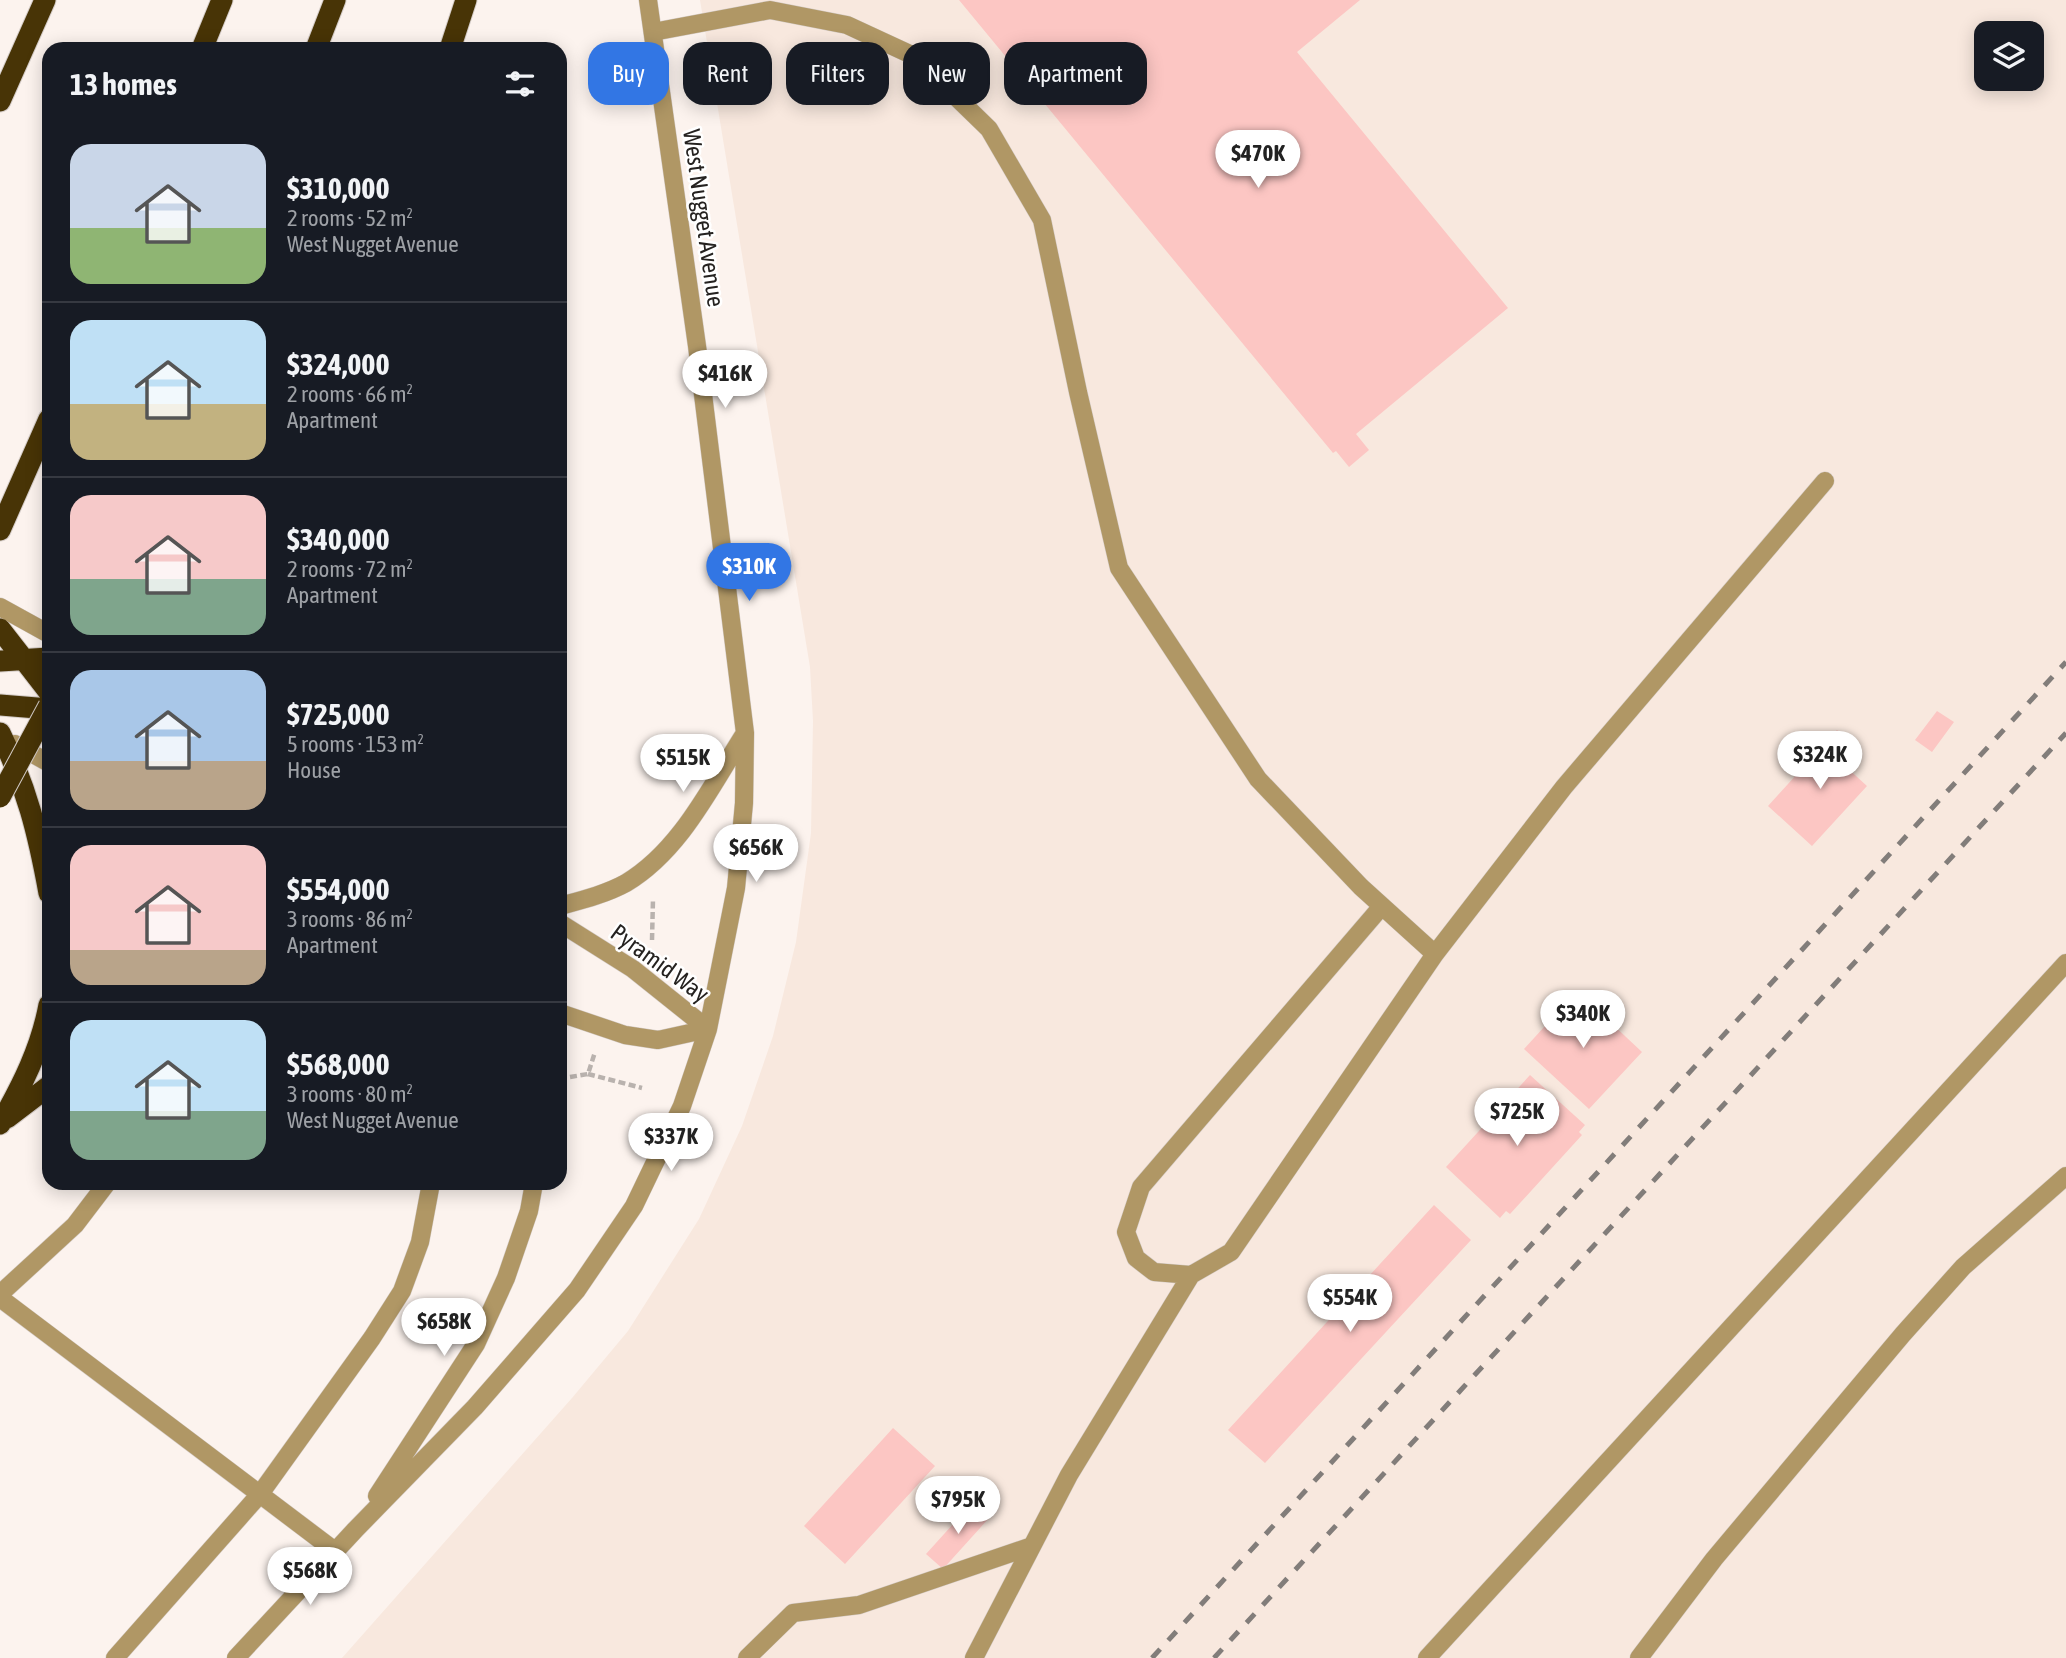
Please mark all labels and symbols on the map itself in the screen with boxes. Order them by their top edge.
street label: West Nugget Avenue [678,127,730,309]
pin: $470K [1209,130,1307,190]
pin: $416K [676,350,774,410]
pin: $310K [700,544,798,603]
pin: $324K [1771,732,1869,791]
pin: $515K [634,734,732,794]
pin: $656K [707,824,805,884]
street label: Pyramid Way [606,918,714,1008]
pin: $340K [1534,990,1632,1050]
pin: $725K [1468,1088,1566,1148]
pin: $337K [622,1114,720,1173]
pin: $554K [1301,1274,1399,1334]
pin: $658K [395,1298,493,1358]
pin: $795K [909,1476,1007,1536]
pin: $568K [261,1548,359,1607]

